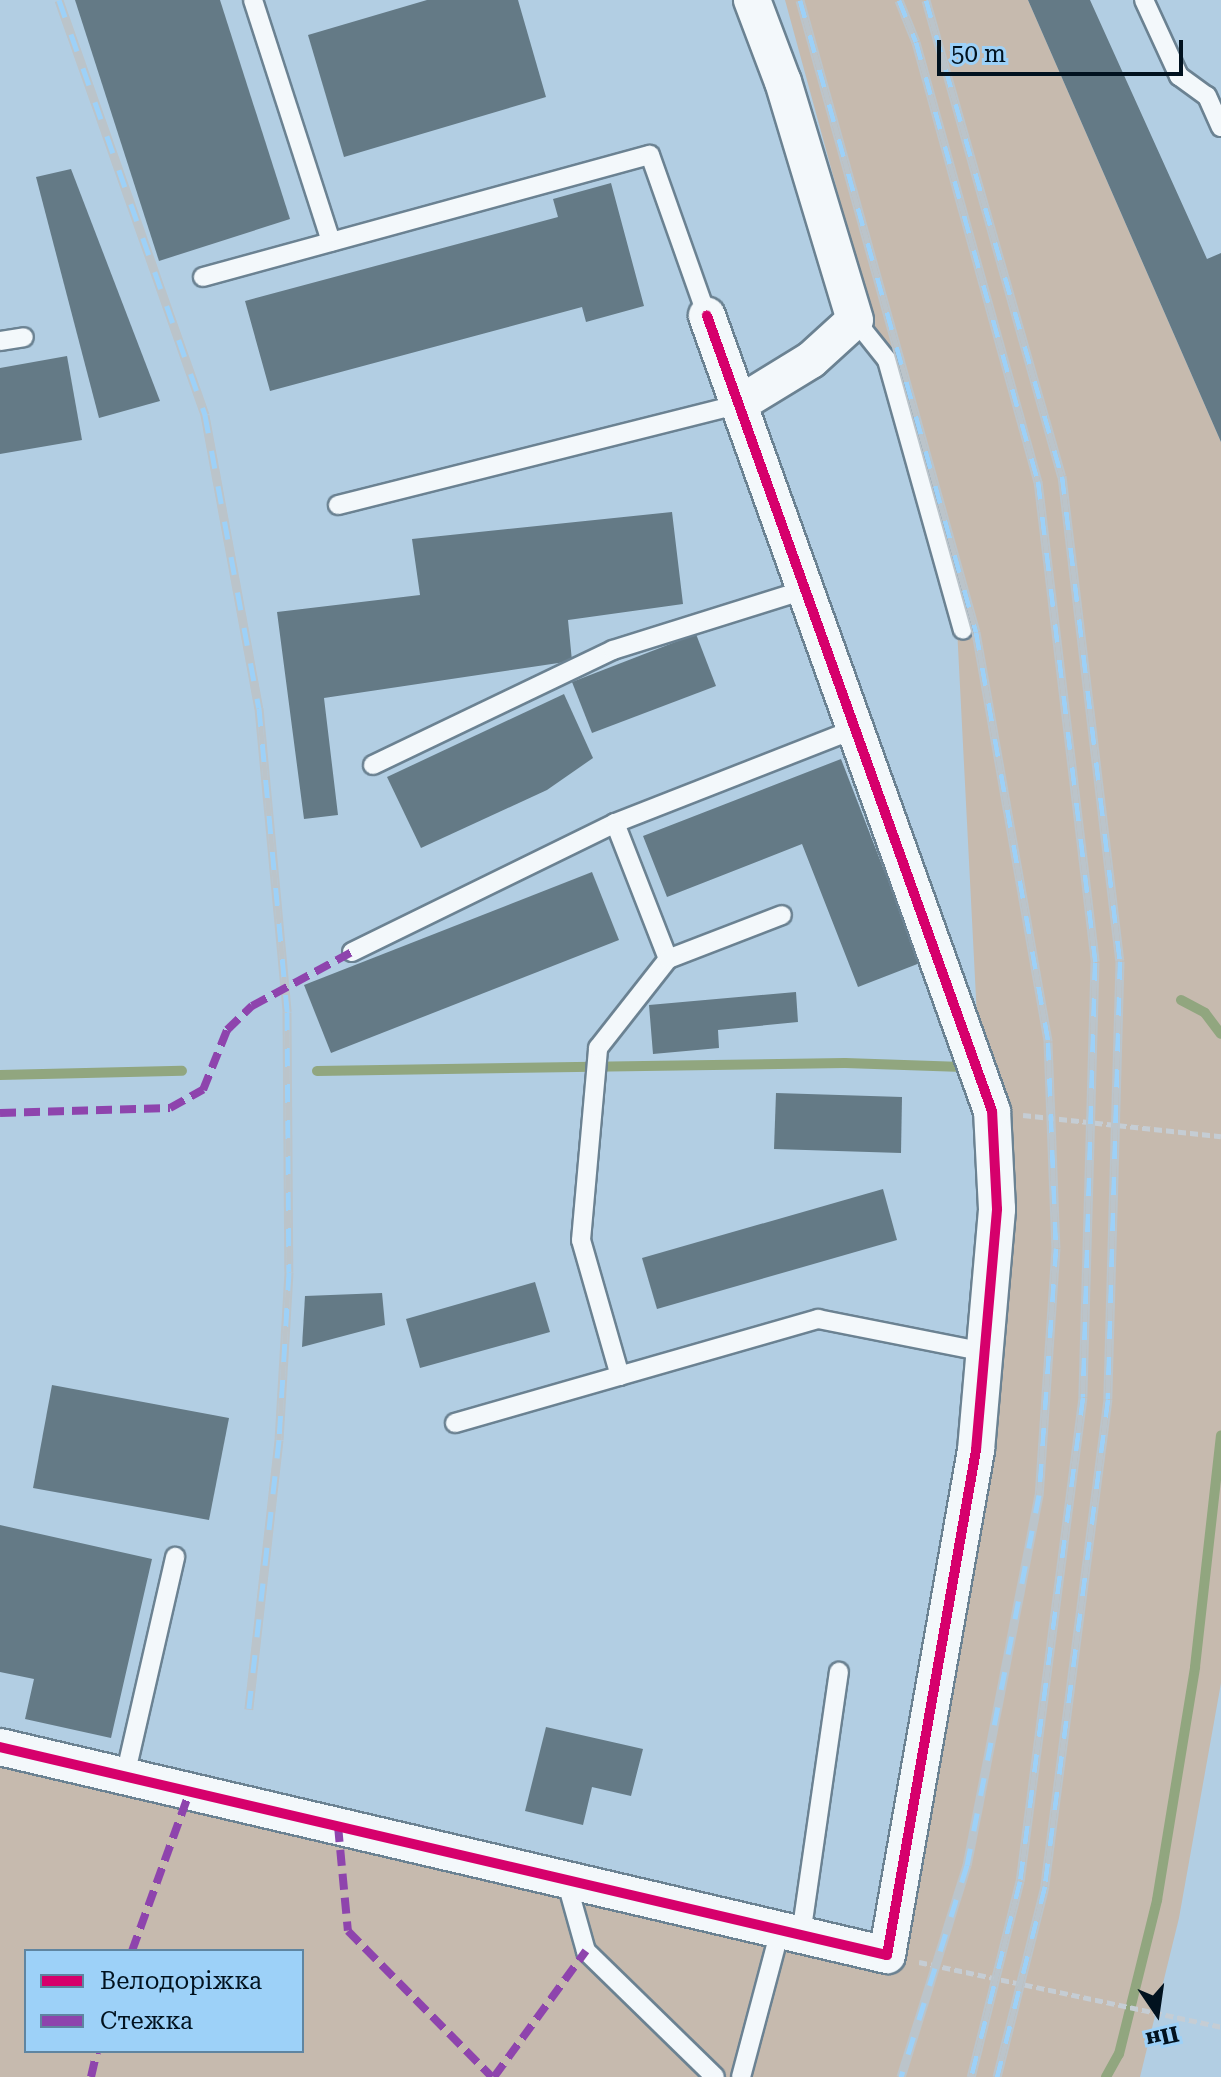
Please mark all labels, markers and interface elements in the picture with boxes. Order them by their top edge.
scale bar [941,24,1187,74]
text: 50 m [951,40,1006,68]
legend [24,1949,304,2053]
text: Велодоріжка [100,1967,262,1995]
north arrow [1117,1973,1197,2053]
text: Стежка [100,2007,193,2035]
text: Пн [1144,2021,1181,2053]

